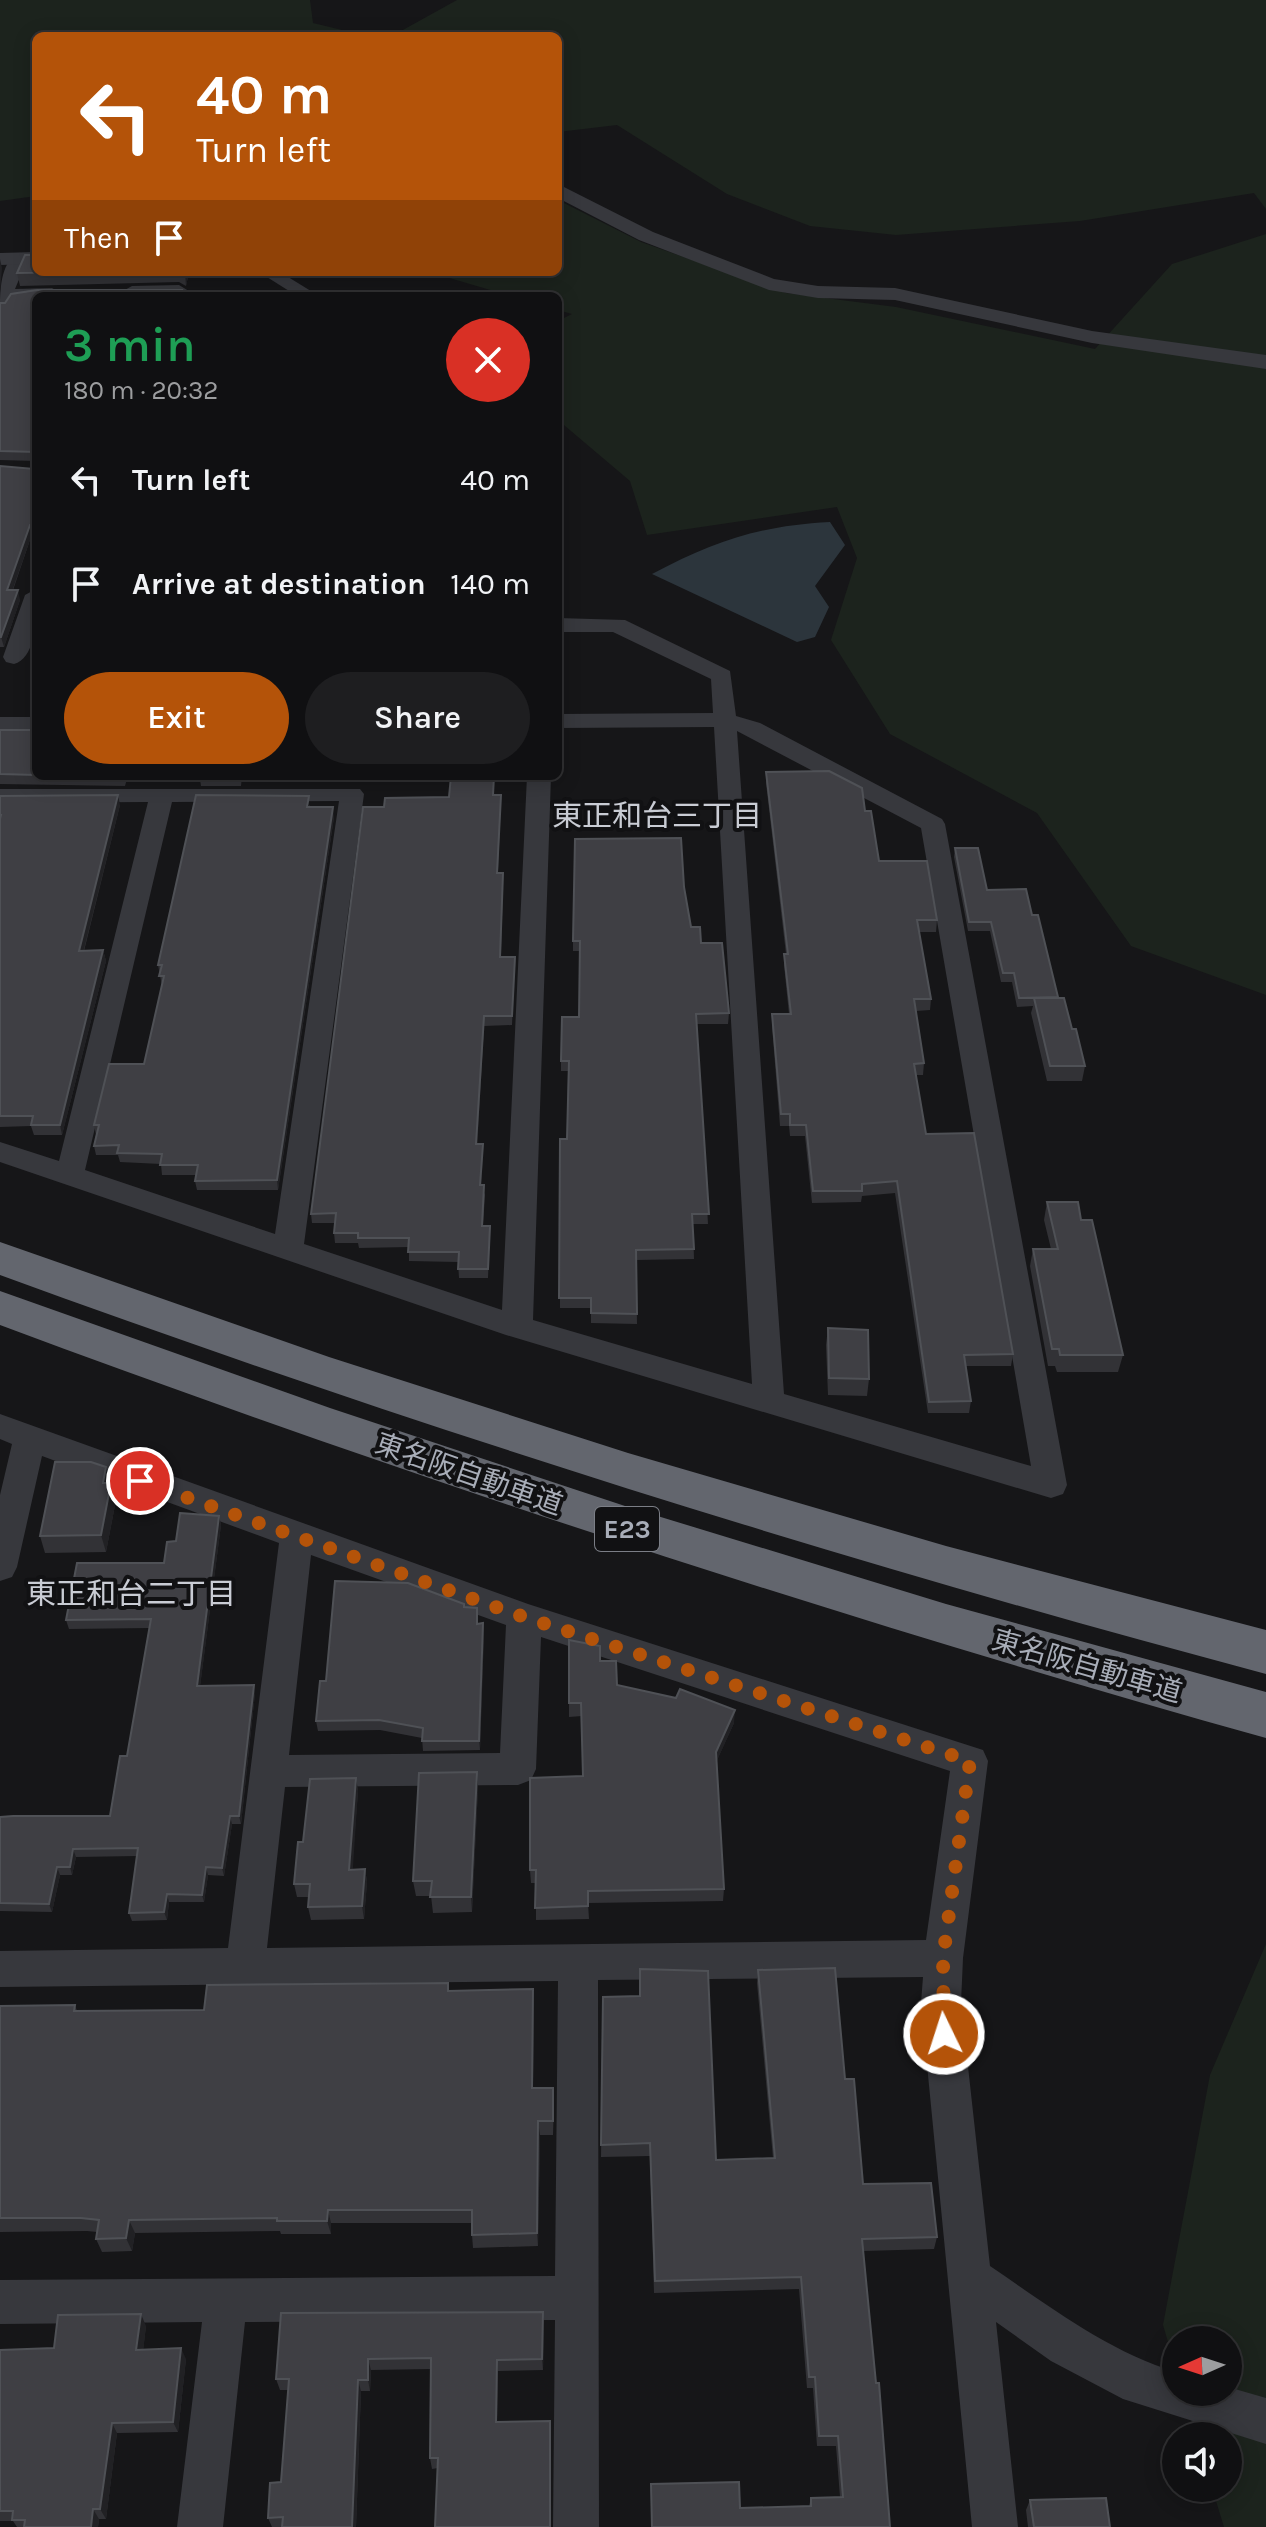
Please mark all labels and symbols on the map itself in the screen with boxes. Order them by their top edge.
district label: 東正和台三丁目 [552,798,762,834]
street label: 東名阪自動車道 [371,1426,567,1522]
pin [106,1447,174,1515]
road number: E23 [595,1507,659,1551]
district label: 東正和台二丁目 [26,1576,236,1612]
street label: 東名阪自動車道 [988,1623,1186,1709]
position arrow [902,1992,986,2076]
north arrow [1162,2326,1242,2406]

